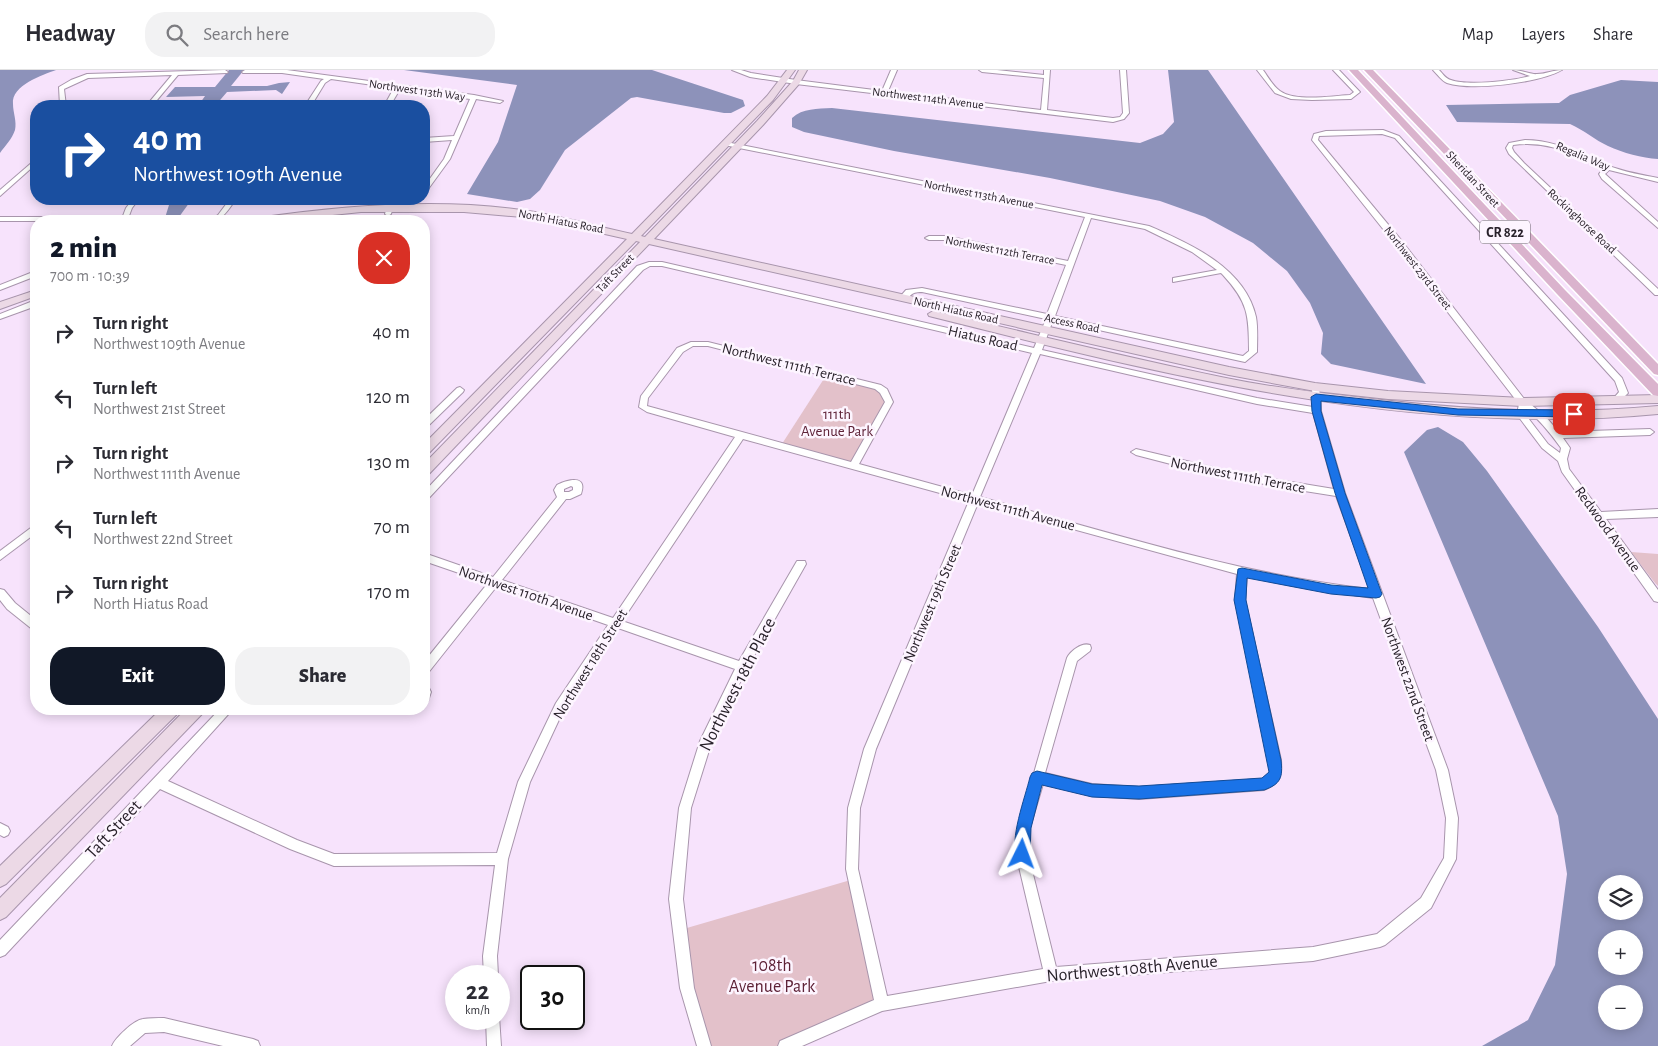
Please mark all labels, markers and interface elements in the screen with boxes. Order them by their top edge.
search box [145,12,495,57]
icon: search [163,21,191,49]
text: Headway [25,22,115,46]
text: Search here [203,25,289,44]
text: Map [1462,26,1493,44]
text: Layers [1521,26,1565,44]
text: Share [1593,26,1633,44]
street label: Northwest 113th Way [368,77,466,104]
street label: Northwest 114th Avenue [872,85,984,111]
icon: right [50,120,115,185]
text: 40 m [133,122,202,157]
street label: Regalia Way [1554,139,1612,174]
street label: Sheridan Street [1444,149,1502,210]
text: Northwest 109th Avenue [133,163,343,185]
street label: Northwest 113th Avenue [923,177,1035,211]
street label: Rockinghorse Road [1545,186,1619,256]
street label: North Hiatus Road [517,207,605,235]
road number: CR 822 [1480,220,1530,243]
street label: Northwest 23rd Street [1382,224,1454,312]
button: close [358,232,410,284]
text: 2 min [50,233,117,263]
street label: Northwest 112th Terrace [944,234,1056,266]
street label: Taft Street [594,251,636,295]
text: 700 m · 10:39 [50,268,130,284]
street label: North Hiatus Road [912,294,1000,326]
street label: Access Road [1043,311,1101,335]
text: Turn right [93,314,168,333]
icon: right [50,319,78,347]
text: 40 m [372,323,410,342]
street label: Hiatus Road [947,323,1019,354]
text: Northwest 109th Avenue [93,336,245,352]
street label: Northwest 111th Terrace [721,341,857,388]
text: Turn left [93,379,157,398]
icon: left [50,384,78,412]
text: 120 m [366,388,410,407]
pin [1553,393,1595,435]
icon: arrive [1560,400,1588,428]
text: Northwest 21st Street [93,401,225,417]
park label: 111th Avenue Park [801,407,873,439]
text: Turn right [93,444,168,463]
icon: right [50,449,78,477]
text: 130 m [367,453,410,472]
street label: Northwest 111th Terrace [1169,455,1307,496]
text: Northwest 111th Avenue [93,466,240,482]
street label: Northwest 111th Avenue [939,483,1077,534]
street label: Redwood Avenue [1572,484,1643,575]
text: Turn left [93,509,157,528]
icon: left [50,514,78,542]
text: 70 m [374,518,410,537]
text: Northwest 22nd Street [93,531,233,547]
street label: Northwest 19th Street [901,542,964,664]
street label: Northwest 110th Avenue [457,563,595,624]
text: Turn right [93,574,168,593]
icon: right [50,579,78,607]
text: 170 m [367,583,410,602]
text: North Hiatus Road [93,596,208,612]
street label: Northwest 18th Street [551,606,630,722]
street label: Northwest 18th Place [697,615,779,754]
street label: Northwest 22nd Street [1378,615,1437,743]
button: Exit [50,647,225,705]
button: Share [235,647,410,705]
street label: Taft Street [82,797,145,862]
position arrow [995,827,1047,879]
map controls [1598,875,1643,1030]
button: layers [1598,875,1643,920]
button: + [1598,930,1643,975]
street label: Northwest 108th Avenue [1046,953,1218,985]
park label: 108th Avenue Park [729,957,816,996]
speed limit sign: 30 [520,965,585,1030]
text: 22 [466,979,489,1004]
button: − [1598,985,1643,1030]
text: km/h [465,1004,490,1016]

